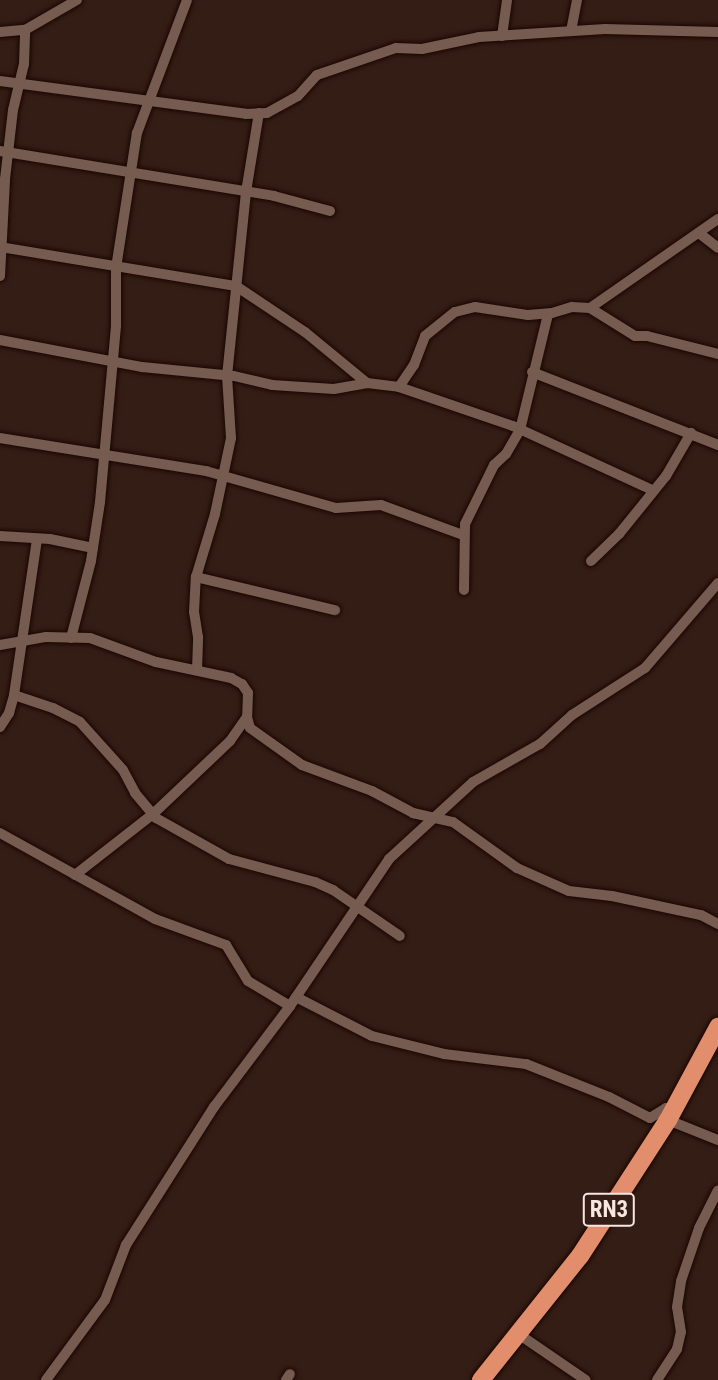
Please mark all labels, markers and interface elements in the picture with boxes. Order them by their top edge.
road number: RN3 [583,1190,635,1230]

